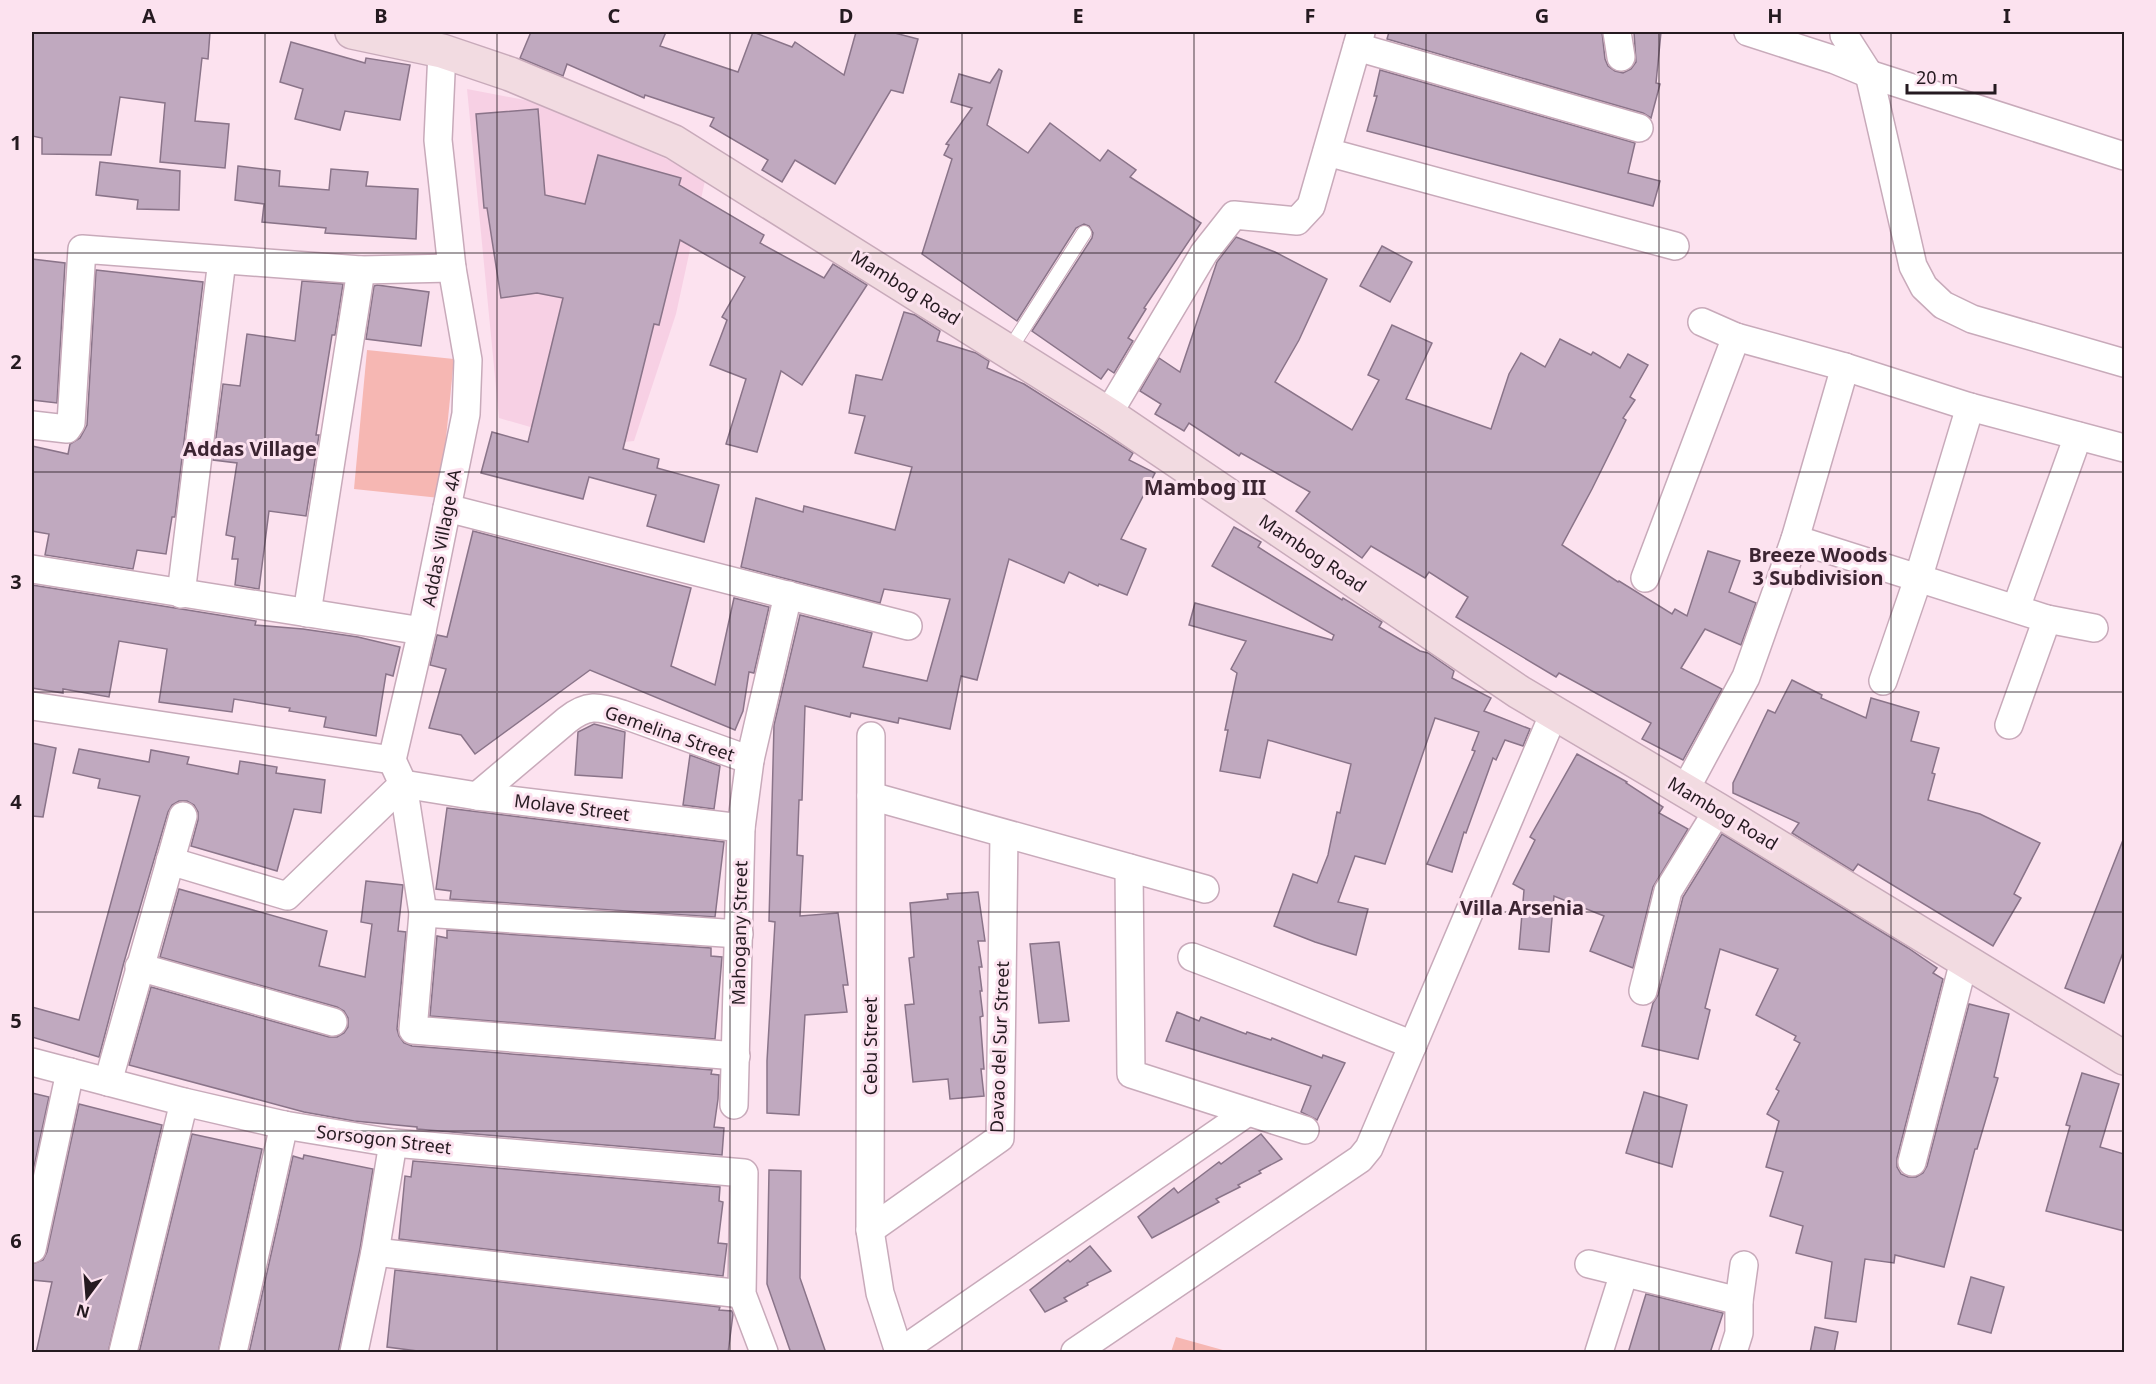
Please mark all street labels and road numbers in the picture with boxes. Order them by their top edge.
street label: Mambog Road [847,244,965,330]
street label: Addas Village 4A [416,467,466,609]
street label: Mambog Road [1255,508,1371,598]
street label: Gemelina Street [602,700,739,767]
street label: Mambog Road [1664,771,1782,855]
street label: Molave Street [513,788,632,826]
street label: Mahogany Street [726,860,752,1006]
street label: Davao del Sur Street [984,960,1014,1133]
street label: Cebu Street [858,996,882,1095]
street label: Sorsogon Street [315,1119,453,1159]

